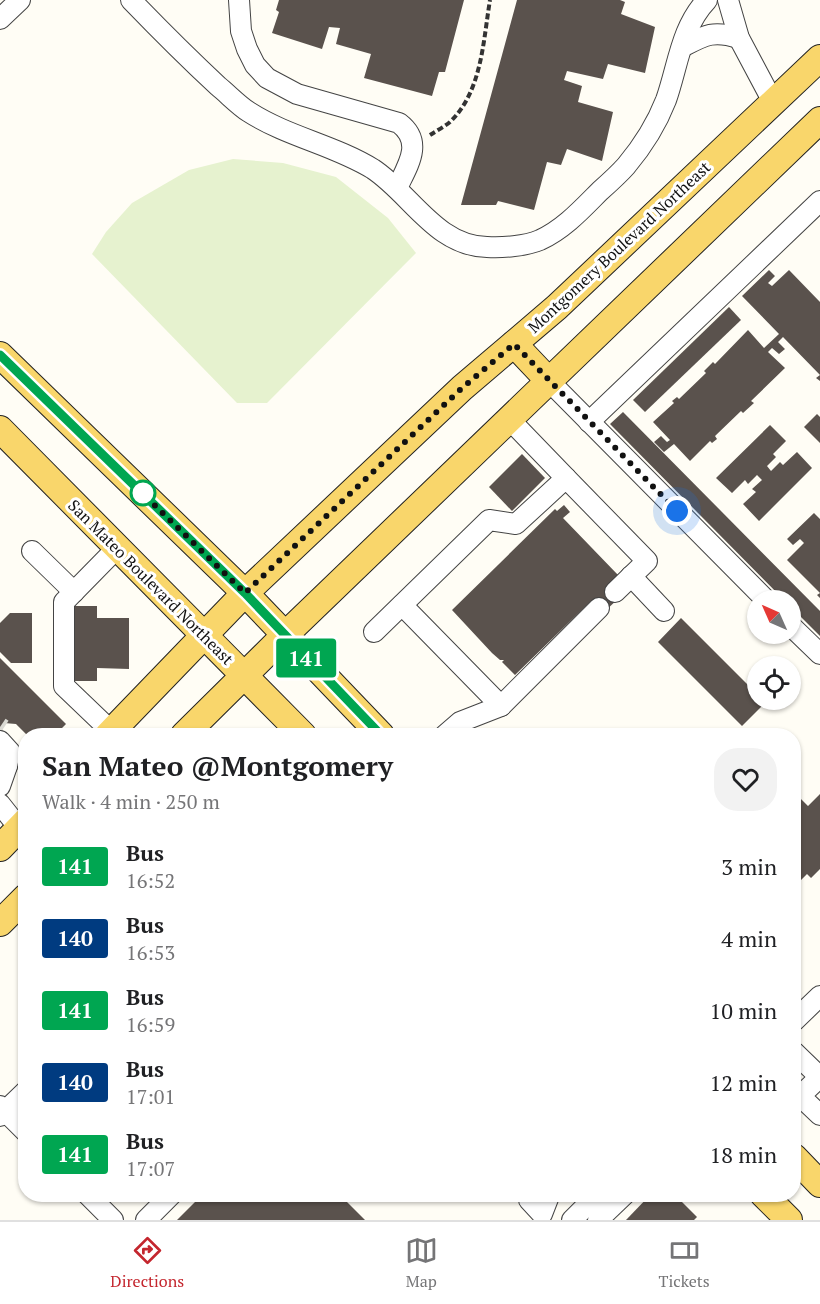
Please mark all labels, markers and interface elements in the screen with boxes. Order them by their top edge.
street label: Montgomery Boulevard Northeast [523,156,715,338]
unlabelled marker [130,480,156,506]
street label: San Mateo Boulevard Northeast [64,495,238,669]
your location [662,496,692,526]
north arrow [747,590,801,644]
map controls [747,590,801,710]
line badge: 141 [272,638,340,678]
text: 141 [288,644,324,672]
button: locate [747,656,801,710]
text: San Mateo @Montgomery [42,747,393,784]
button: heart [714,748,777,811]
text: Walk · 4 min · 250 m [42,788,220,815]
text: Bus [126,838,164,867]
text: 141 [57,852,93,880]
text: 3 min [721,852,777,881]
text: 16:52 [126,867,175,894]
text: Bus [126,910,164,939]
text: 140 [57,924,93,952]
text: 4 min [721,924,777,953]
text: 16:53 [126,939,175,966]
text: Bus [126,982,164,1011]
text: 141 [57,996,93,1024]
text: 10 min [710,996,777,1025]
text: 16:59 [126,1011,175,1038]
text: Bus [126,1054,164,1083]
text: 140 [57,1068,93,1096]
text: 12 min [710,1068,777,1097]
text: 17:01 [126,1083,175,1110]
text: Bus [126,1126,164,1155]
text: 141 [57,1140,93,1168]
text: 18 min [710,1140,777,1169]
text: 17:07 [126,1155,175,1182]
tab: Directions [110,1234,184,1292]
tab: Map [405,1234,438,1292]
tab: Tickets [658,1234,710,1292]

